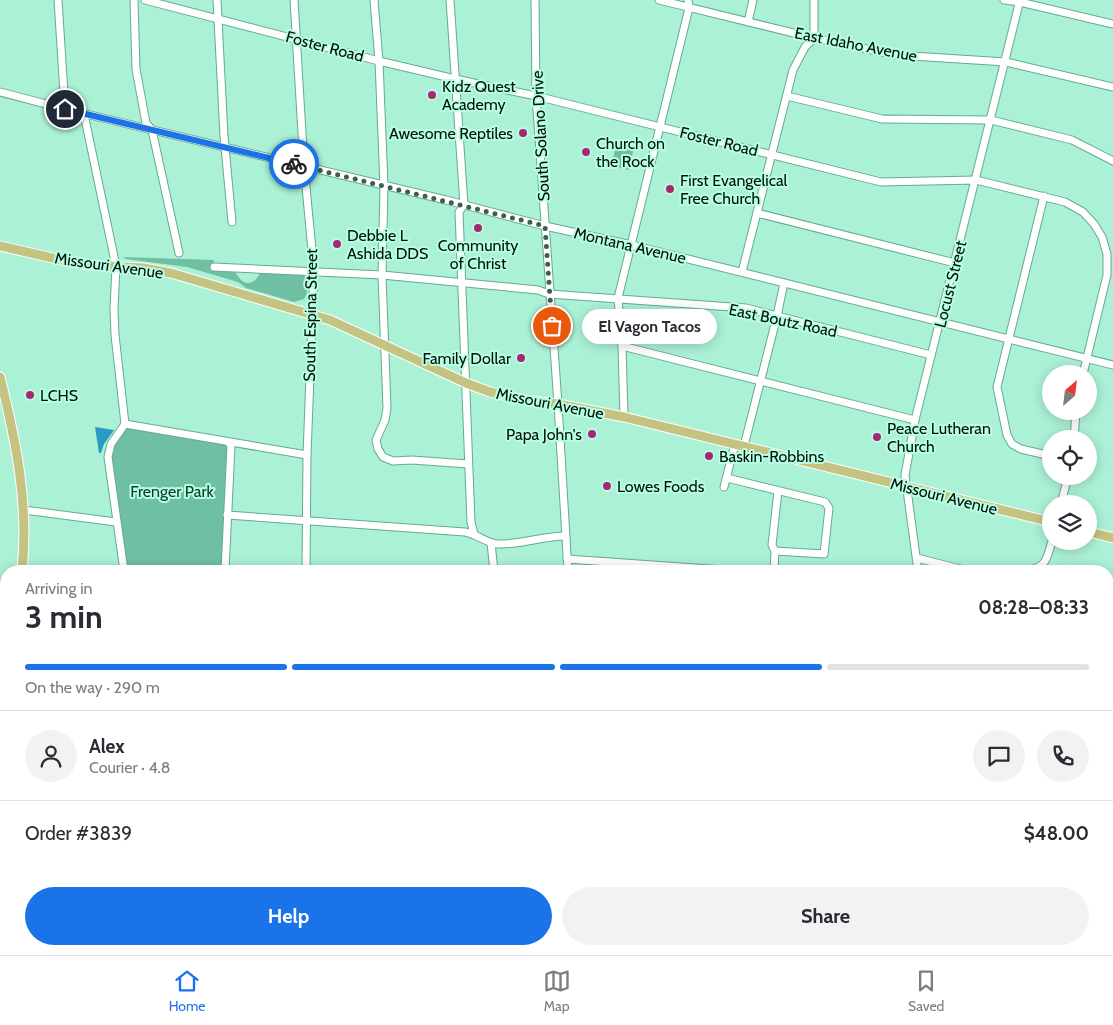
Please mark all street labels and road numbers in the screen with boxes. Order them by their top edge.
street label: East Idaho Avenue [793,23,919,66]
street label: Foster Road [284,27,366,66]
street label: South Solano Drive [528,70,553,202]
street label: Foster Road [678,123,760,160]
street label: Montana Avenue [572,223,688,268]
street label: Locust Street [930,238,971,330]
street label: Missouri Avenue [53,248,164,283]
street label: South Espina Street [300,248,321,382]
street label: East Boutz Road [727,300,839,341]
street label: Missouri Avenue [494,384,605,423]
street label: Missouri Avenue [888,474,999,519]

